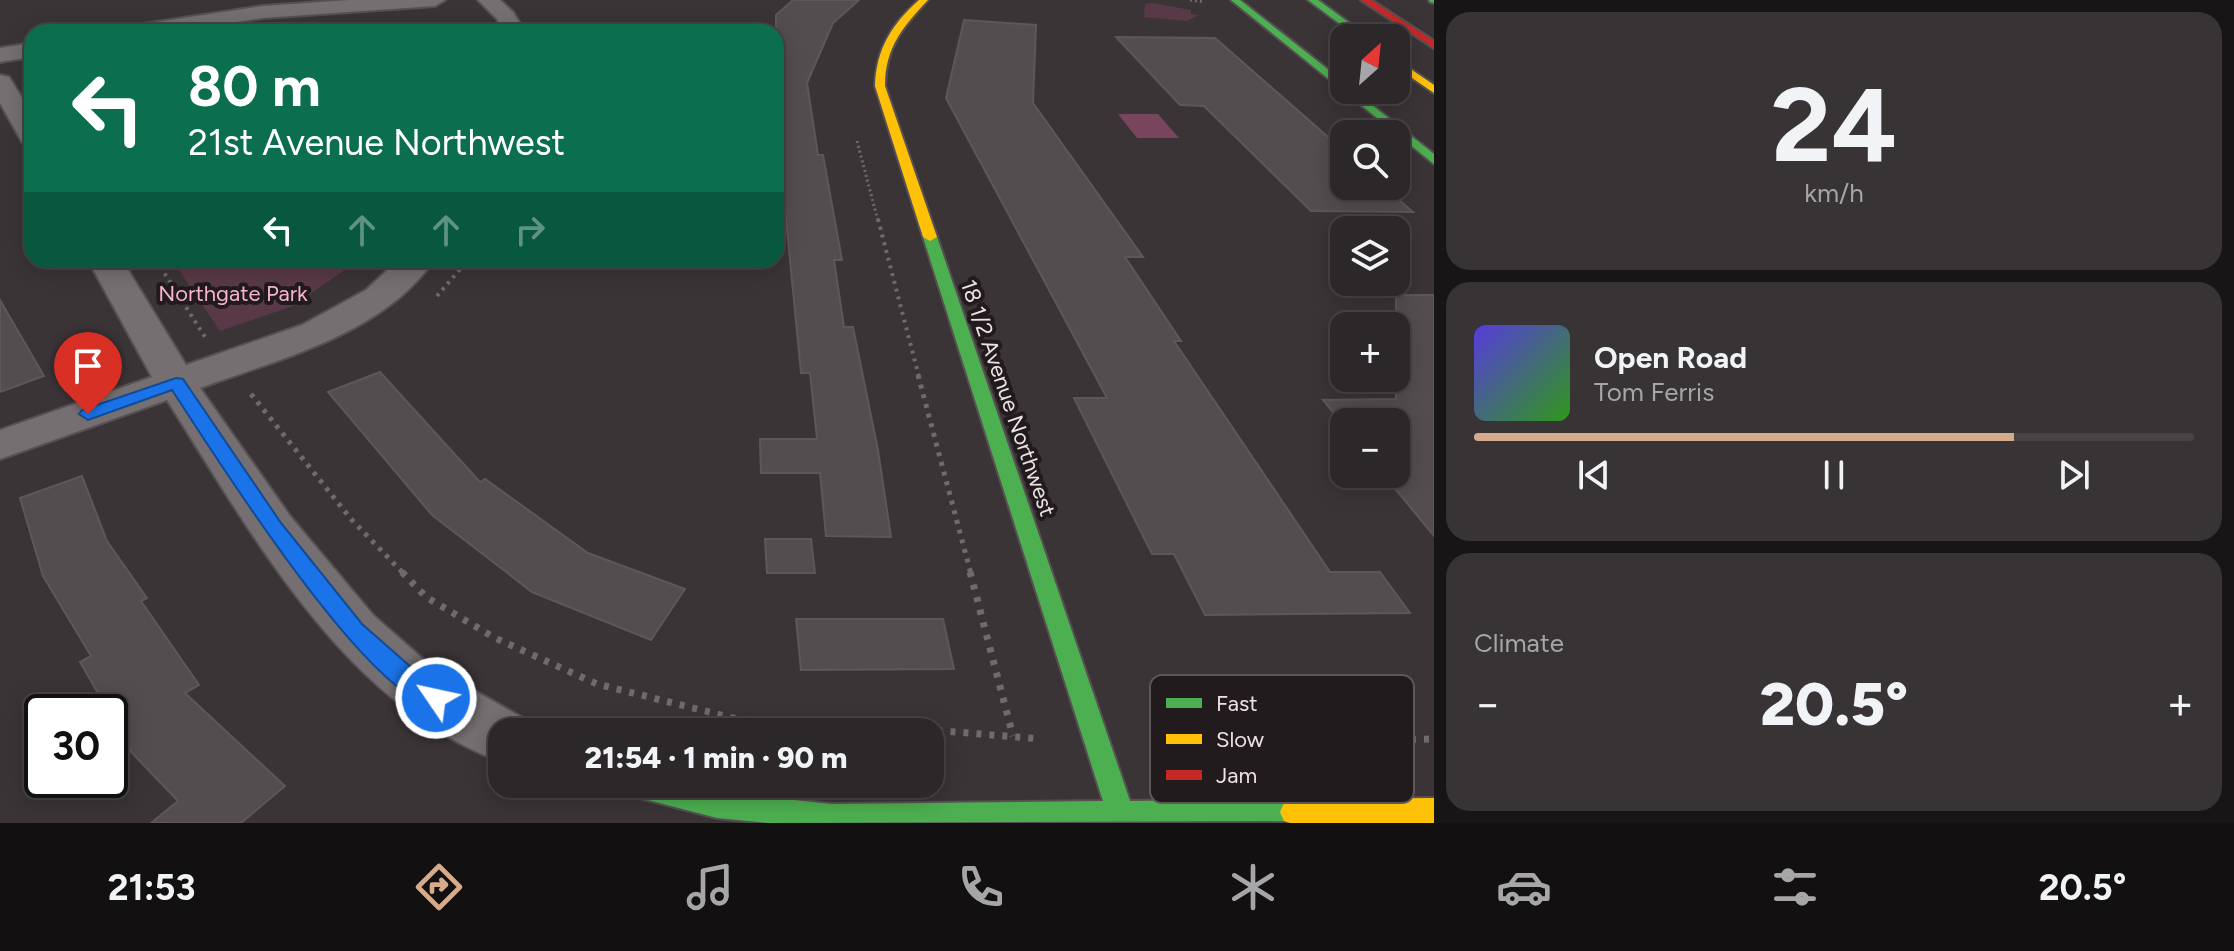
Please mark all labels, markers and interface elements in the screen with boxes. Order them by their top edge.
north arrow [1330,24,1410,104]
map controls [1330,24,1410,488]
text: 80 m [188,53,321,120]
icon: left [56,56,160,160]
text: 24 [1771,62,1897,187]
button: search [1330,120,1410,200]
text: 21st Avenue Northwest [188,121,565,164]
text: km/h [1804,177,1864,209]
icon: left [256,208,300,252]
icon: ahead [340,208,384,252]
icon: ahead [424,208,468,252]
icon: right [508,208,552,252]
button: layers [1330,216,1410,296]
street label: 18 1/2 Avenue Northwest [955,276,1061,520]
park label: Northgate Park [158,280,308,307]
button: + [1330,312,1410,392]
pin [54,332,122,414]
text: Open Road [1594,339,1747,376]
icon: arrive [66,344,110,388]
text: Tom Ferris [1594,376,1714,408]
button: − [1330,408,1410,488]
icon: previous [1572,453,1616,497]
icon: pause [1812,453,1856,497]
icon: next [2052,453,2096,497]
text: Climate [1474,627,1564,659]
position arrow [394,656,478,740]
text: 20.5° [1760,668,1908,740]
legend [1150,675,1414,803]
text: − [1474,677,1501,730]
text: + [2167,677,2194,730]
text: Fast [1216,690,1258,717]
speed limit sign: 30 [24,694,128,798]
text: Slow [1216,726,1265,753]
text: 21:54 · 1 min · 90 m [585,739,847,776]
text: Jam [1216,762,1257,789]
icon: directions [411,859,467,915]
icon: music [682,859,738,915]
icon: phone [953,859,1009,915]
icon: climate [1225,859,1281,915]
icon: car [1496,859,1552,915]
icon: filters [1767,859,1823,915]
text: 21:53 [108,866,195,909]
text: 20.5° [2039,866,2126,909]

